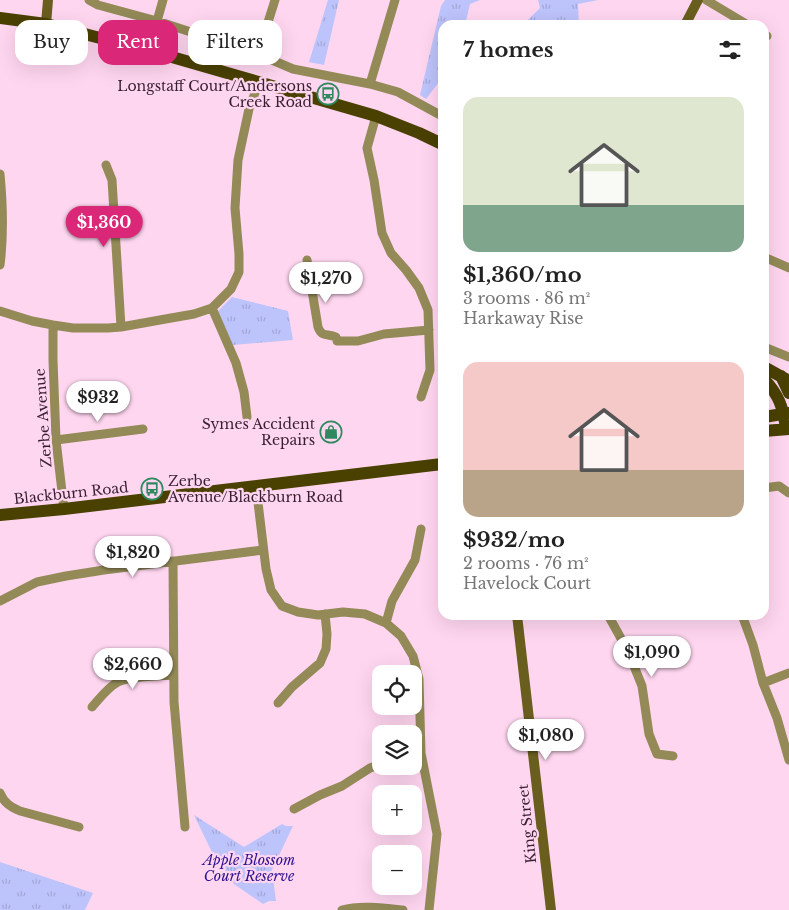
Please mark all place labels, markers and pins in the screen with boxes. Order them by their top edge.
place label: Longstaff Court/Andersons Creek Road [117,77,313,111]
bus stop icon: Longstaff Court/Andersons Creek Road [316,82,340,106]
pin: $1,360 [63,206,145,248]
pin: $1,270 [285,262,367,304]
pin: $932 [68,380,128,423]
place label: Symes Accident Repairs [202,415,316,449]
shop icon: Symes Accident Repairs [319,420,343,444]
place label: Zerbe Avenue/Blackburn Road [167,472,344,506]
bus stop icon: Zerbe Avenue/Blackburn Road [140,477,164,501]
pin: $1,820 [92,536,174,578]
pin: $1,090 [611,636,693,678]
pin: $2,660 [92,648,174,690]
pin: $1,080 [505,718,587,761]

